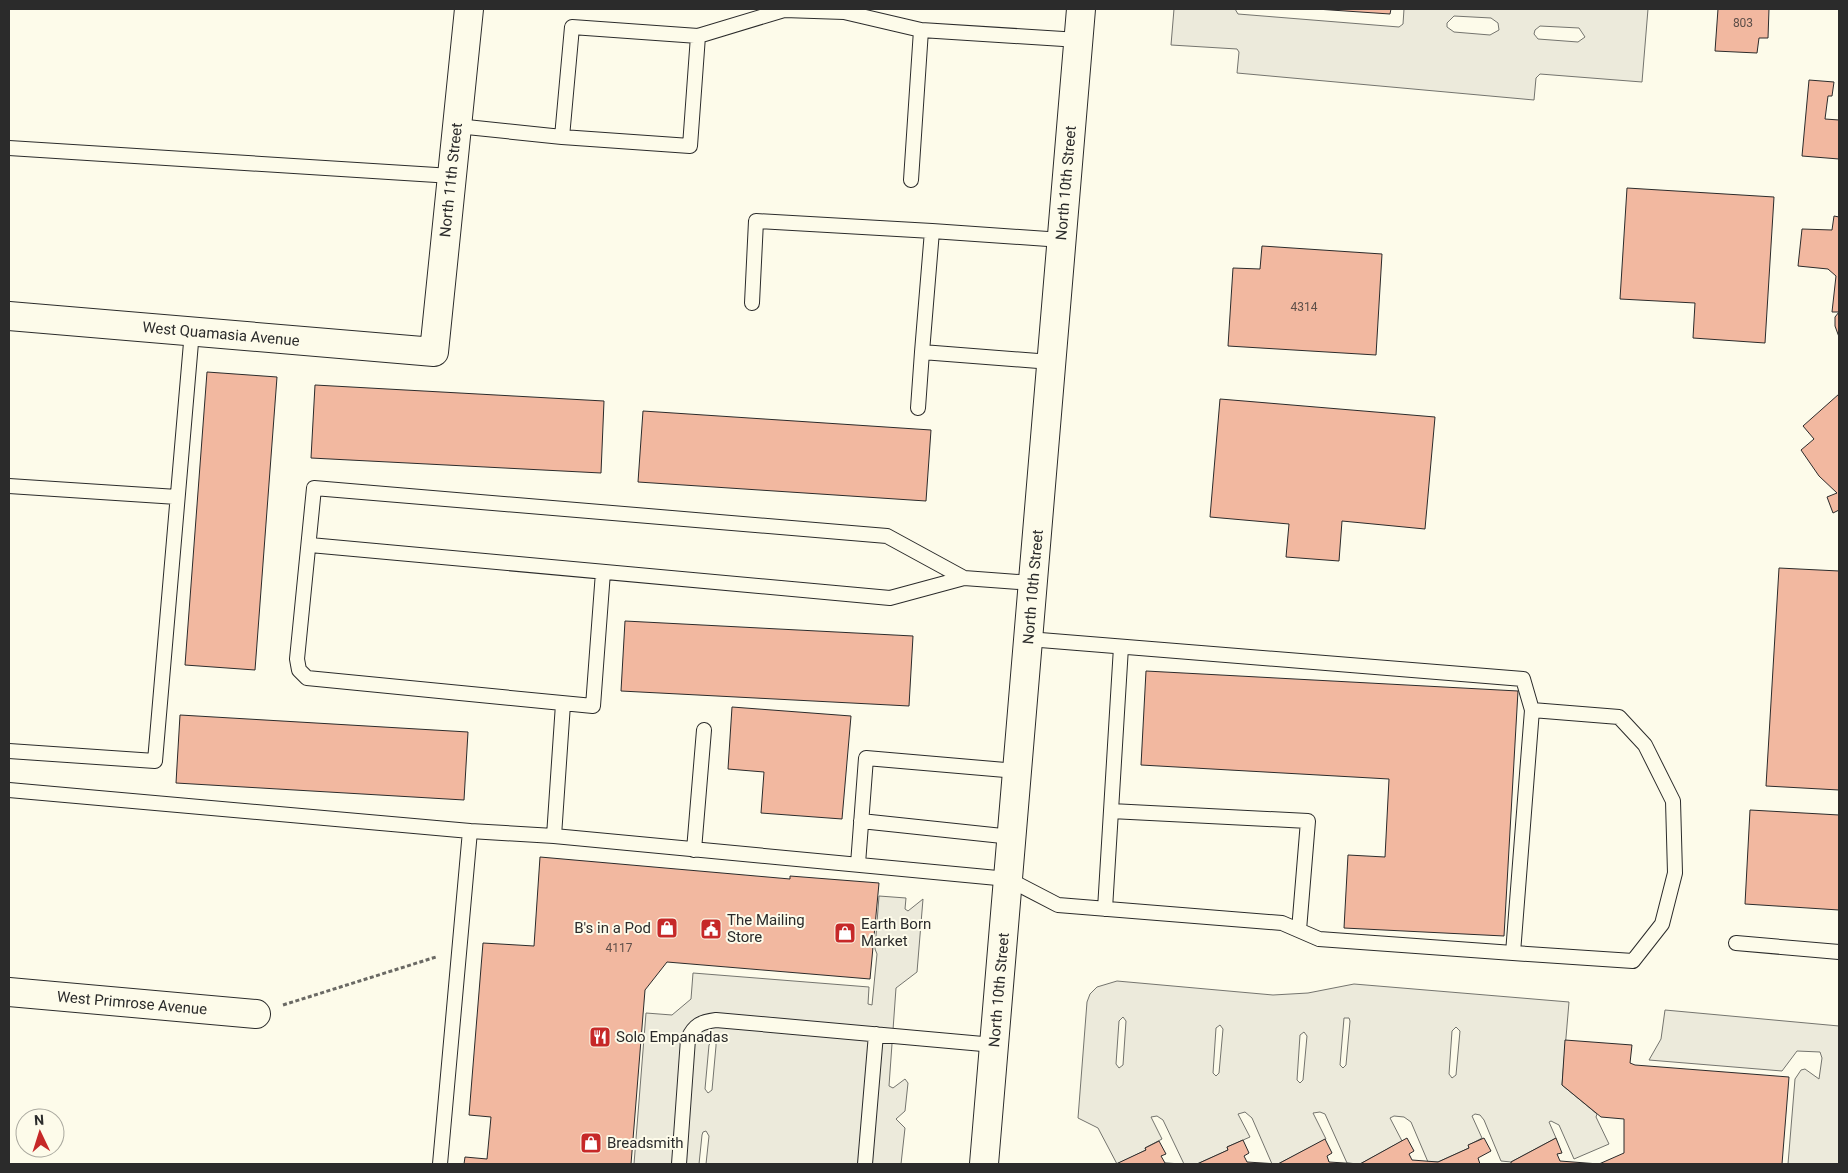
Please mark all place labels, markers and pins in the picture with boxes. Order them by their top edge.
place label: The Mailing Store [727,911,805,946]
place label: Earth Born Market [861,915,931,950]
shop icon: B's in a Pod [655,916,679,940]
public building icon: The Mailing Store [699,917,723,941]
place label: B's in a Pod [574,919,651,937]
shop icon: Earth Born Market [833,921,857,945]
restaurant icon: Solo Empanadas [588,1025,612,1049]
place label: Solo Empanadas [616,1028,728,1046]
shop icon: Breadsmith [579,1131,603,1155]
place label: Breadsmith [607,1134,684,1152]

